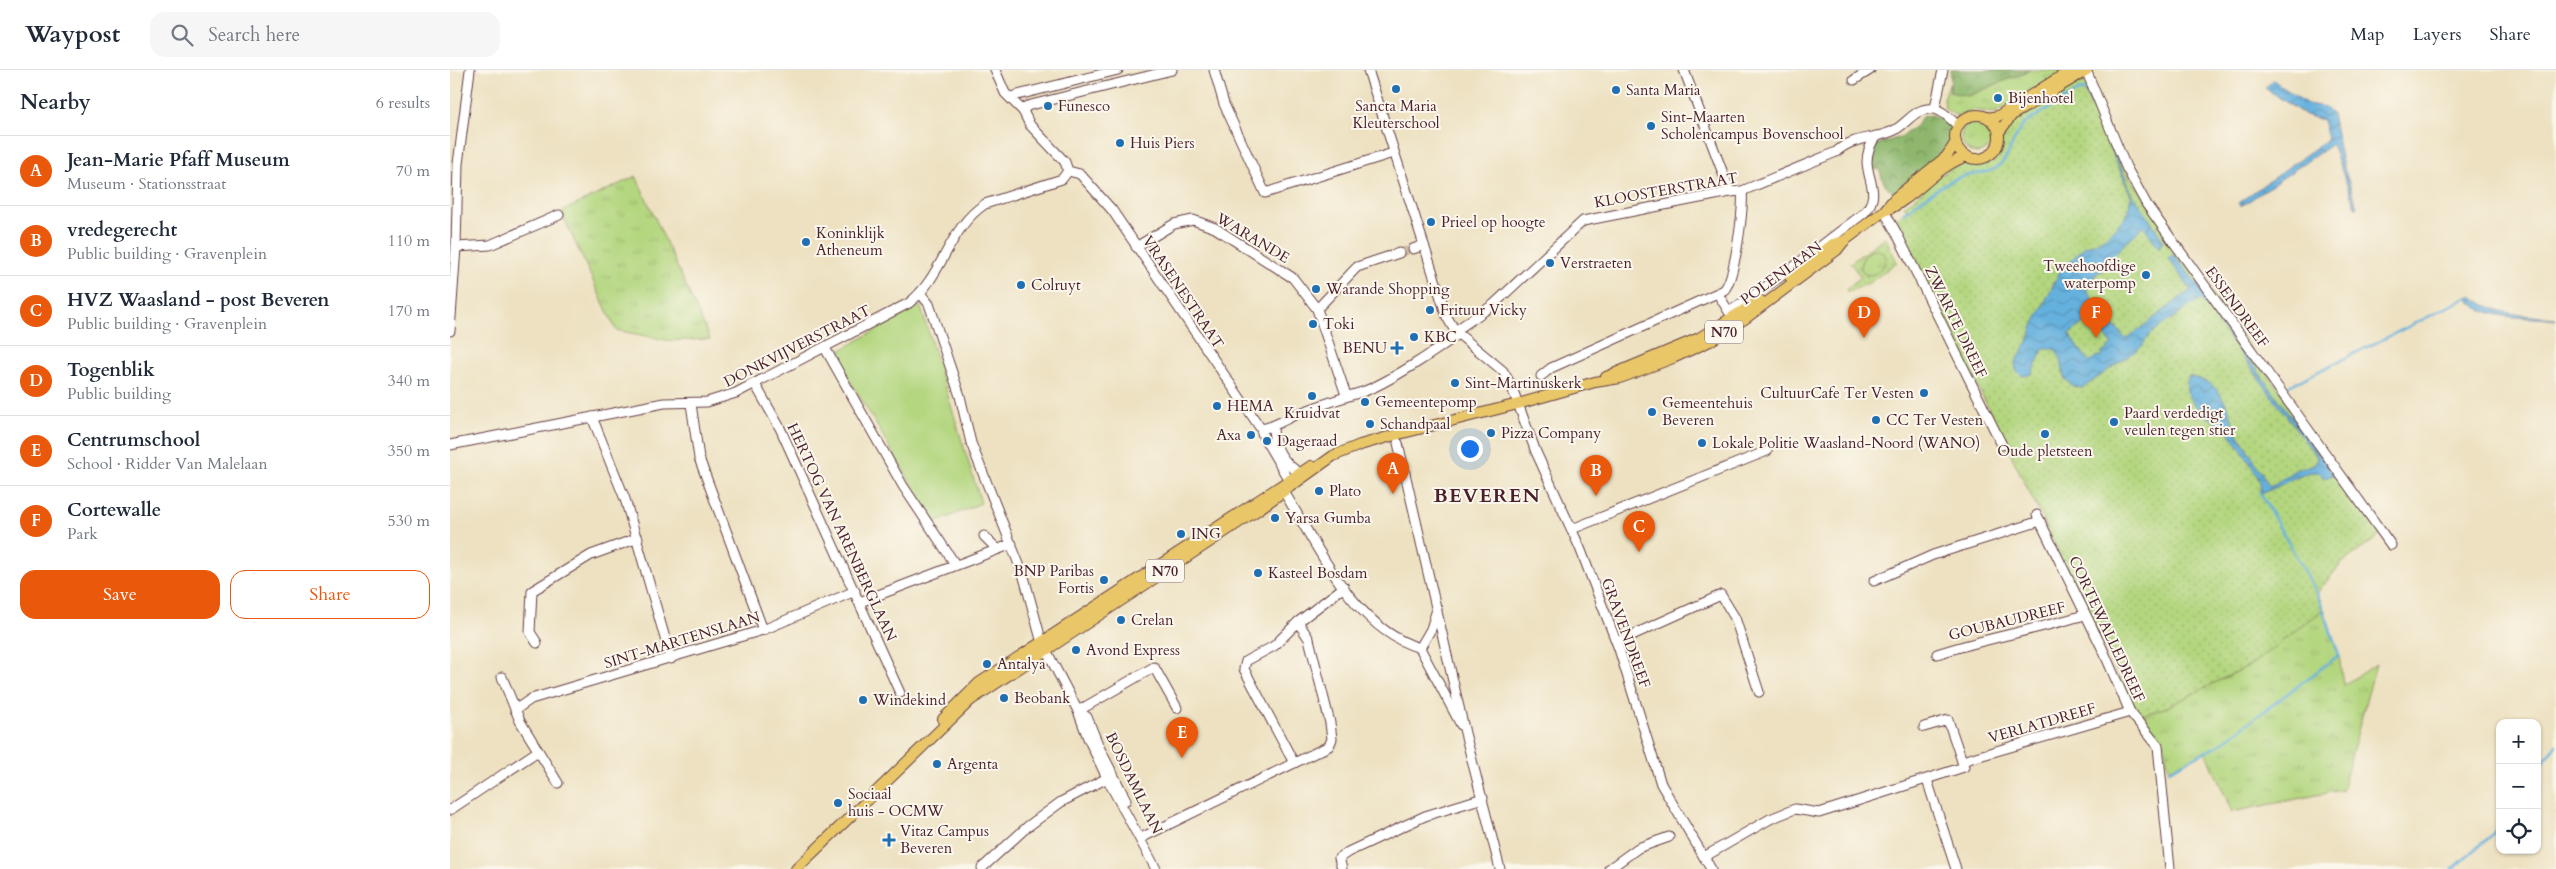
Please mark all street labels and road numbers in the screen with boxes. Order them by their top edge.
street label: KLOOSTERSTRAAT [1593,168,1739,212]
street label: WARANDE [1212,208,1294,268]
street label: VRASENESTRAAT [1138,232,1228,352]
street label: POLENLAAN [1736,237,1826,309]
street label: ESSENDREEF [2201,262,2273,352]
street label: ZWARTE DREEF [1920,263,1992,381]
street label: DONKVIJVERSTRAAT [720,300,874,392]
road number: N70 [1705,320,1743,344]
street label: HERTOG VAN ARENBERGLAAN [783,420,902,645]
street label: CORTEWALLEDREEF [2064,553,2150,705]
road number: N70 [1146,560,1184,582]
street label: GRAVENDREEF [1597,575,1655,691]
street label: GOUBAUDREEF [1946,597,2068,645]
street label: SINT-MARTENSLAAN [602,607,763,673]
street label: VERLATDREEF [1986,698,2098,748]
street label: BOSDAMLAAN [1101,729,1167,837]

